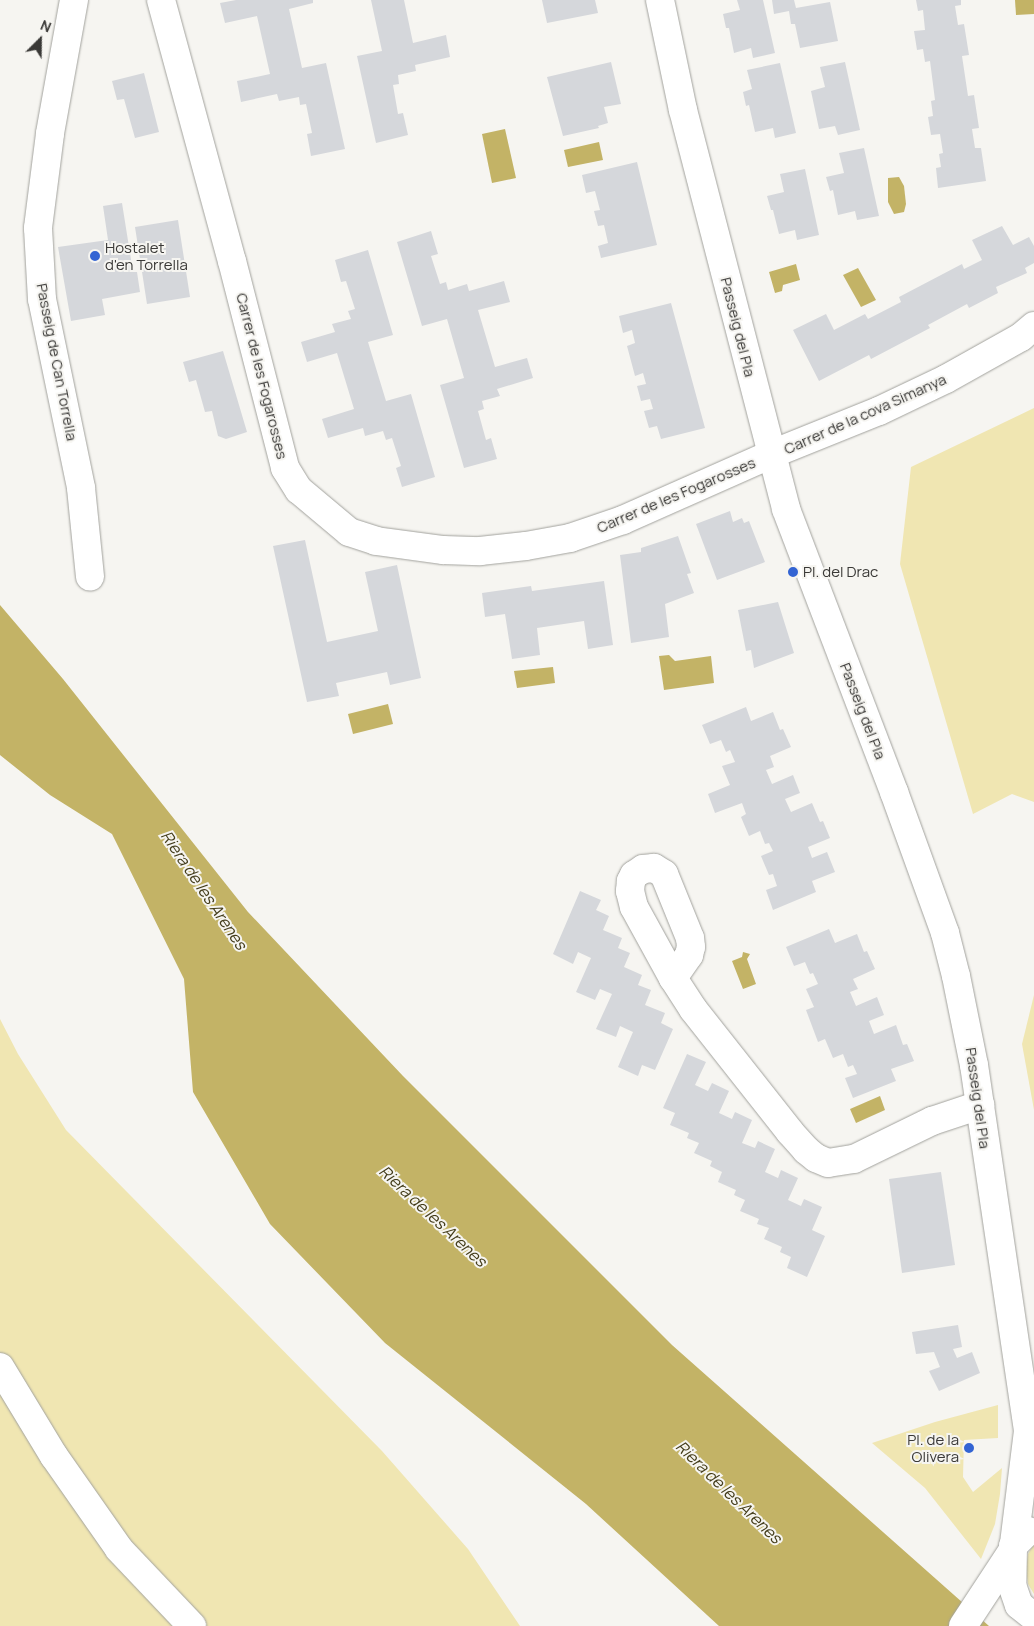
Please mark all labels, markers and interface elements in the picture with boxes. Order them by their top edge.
north arrow [15,15,65,65]
text: N [38,15,54,36]
place label: Hostalet d'en Torrella [105,238,188,273]
marker: Hostalet d'en Torrella [89,250,101,262]
street label: Passeig del Pla [717,275,759,379]
street label: Passeig de Can Torrella [33,282,81,442]
street label: Carrer de les Fogarosses [233,291,291,461]
street label: Carrer de la cova Simanya [781,370,949,458]
street label: Carrer de les Fogarosses [594,453,758,537]
place label: Pl. del Drac [803,563,878,581]
marker: Pl. del Drac [787,566,799,578]
street label: Passeig del Pla [836,660,890,762]
water label: Riera de les Arenes [157,827,251,953]
street label: Passeig del Pla [962,1046,994,1150]
water label: Riera de les Arenes [375,1161,491,1271]
place label: Pl. de la Olivera [907,1430,959,1465]
water label: Riera de les Arenes [672,1437,786,1547]
marker: Pl. de la Olivera [963,1442,975,1454]

